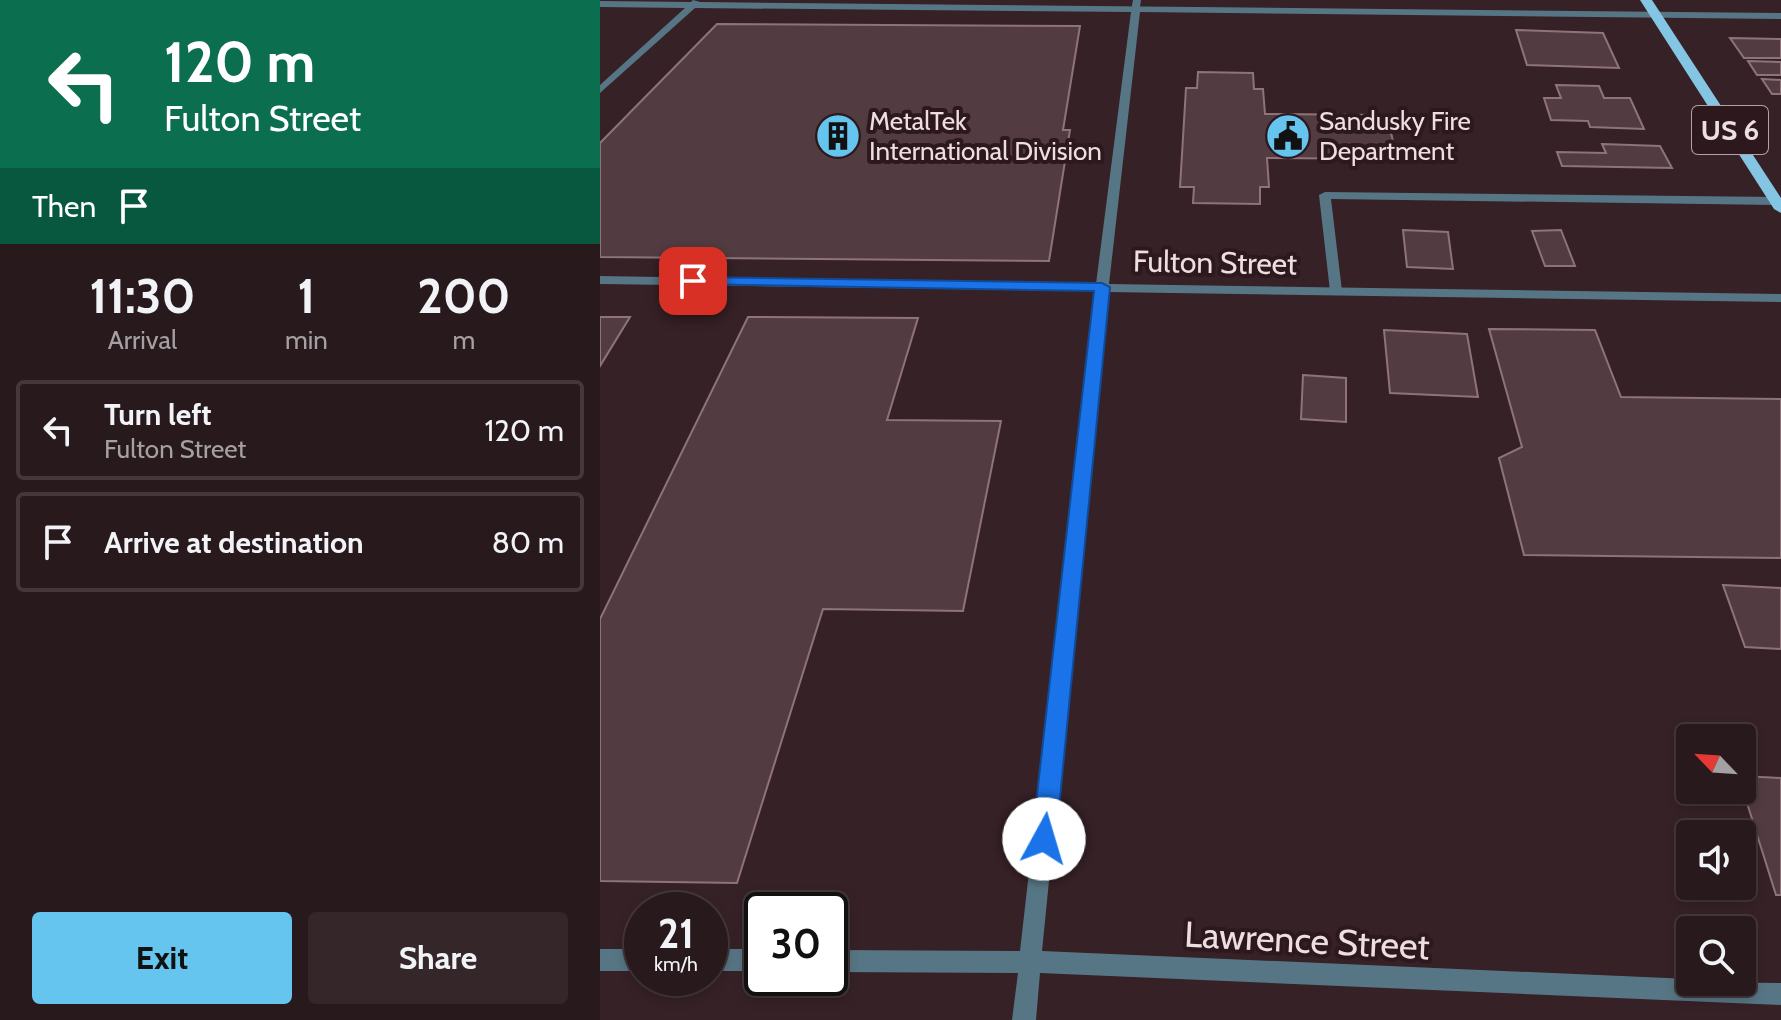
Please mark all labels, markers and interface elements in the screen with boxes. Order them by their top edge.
text: 120 m [164,28,315,96]
icon: left [32,32,136,136]
text: Fulton Street [164,96,361,140]
place label: MetalTek International Division [869,105,1102,167]
place label: Sandusky Fire Department [1319,105,1471,167]
road number: US 6 [1692,106,1768,154]
building icon: MetalTek International Division [814,112,862,160]
public building icon: Sandusky Fire Department [1264,112,1312,160]
icon: arrive [112,184,156,228]
text: Then [32,188,96,225]
street label: Fulton Street [1133,243,1297,282]
pin [659,247,727,315]
icon: arrive [671,259,715,303]
text: 11:30 [90,267,195,325]
text: 1 [297,267,315,325]
text: 200 [417,267,510,325]
text: Arrival [108,324,177,356]
text: min [285,324,328,356]
text: m [452,324,475,356]
text: Turn left [104,396,212,433]
icon: left [36,408,80,452]
text: 120 m [484,412,564,449]
text: Fulton Street [104,433,246,465]
icon: arrive [36,520,80,564]
text: Arrive at destination [104,524,364,561]
text: 80 m [492,524,564,561]
north arrow [1676,724,1756,804]
map controls [1676,724,1756,996]
position arrow [1002,797,1086,881]
button: sound [1676,820,1756,900]
speed limit sign: 30 [744,892,848,996]
text: 21 [658,909,694,958]
button: Exit [32,912,292,1004]
button: Share [308,912,568,1004]
street label: Lawrence Street [1183,912,1431,968]
button: search [1676,916,1756,996]
text: km/h [654,952,698,976]

